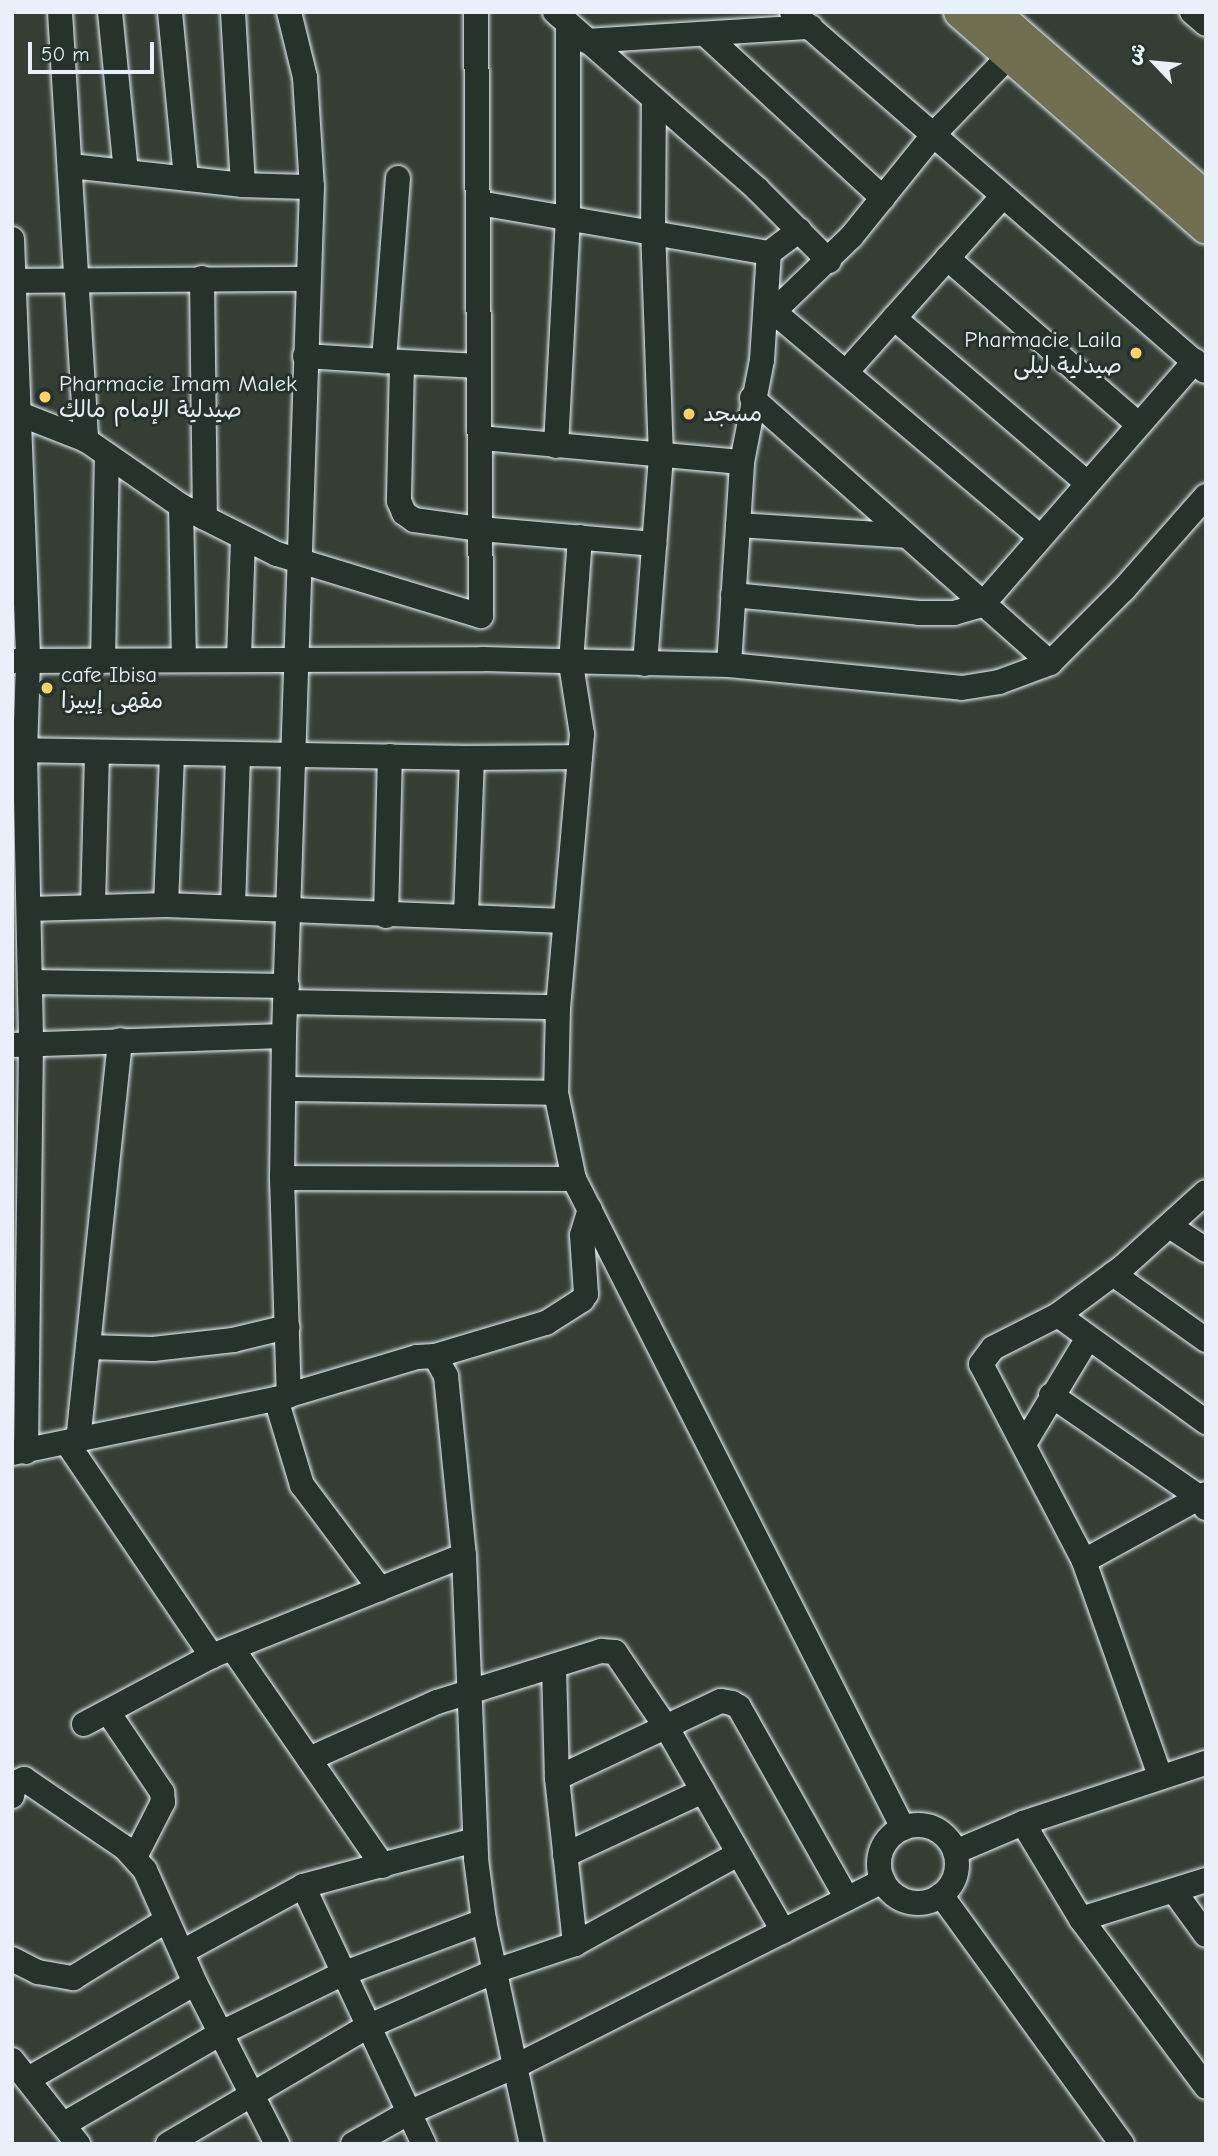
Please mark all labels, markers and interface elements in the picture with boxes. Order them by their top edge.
scale bar [32,28,158,72]
north arrow [1120,28,1190,98]
text: ش [1122,40,1151,68]
text: 50 m [41,42,90,66]
place label: Pharmacie Laila صيدلية ليلى [964,326,1122,380]
marker: Pharmacie Laila صيدلية ليلى [1128,345,1144,361]
place label: Pharmacie Imam Malek صيدلية الإمام مالك [59,370,297,424]
marker: Pharmacie Imam Malek صيدلية الإمام مالك [37,389,53,405]
place label: مسجد [703,400,762,428]
marker: مسجد [681,406,697,422]
place label: cafe Ibisa مقهى إيبيزا [61,661,163,715]
marker: cafe Ibisa مقهى إيبيزا [39,680,55,696]

